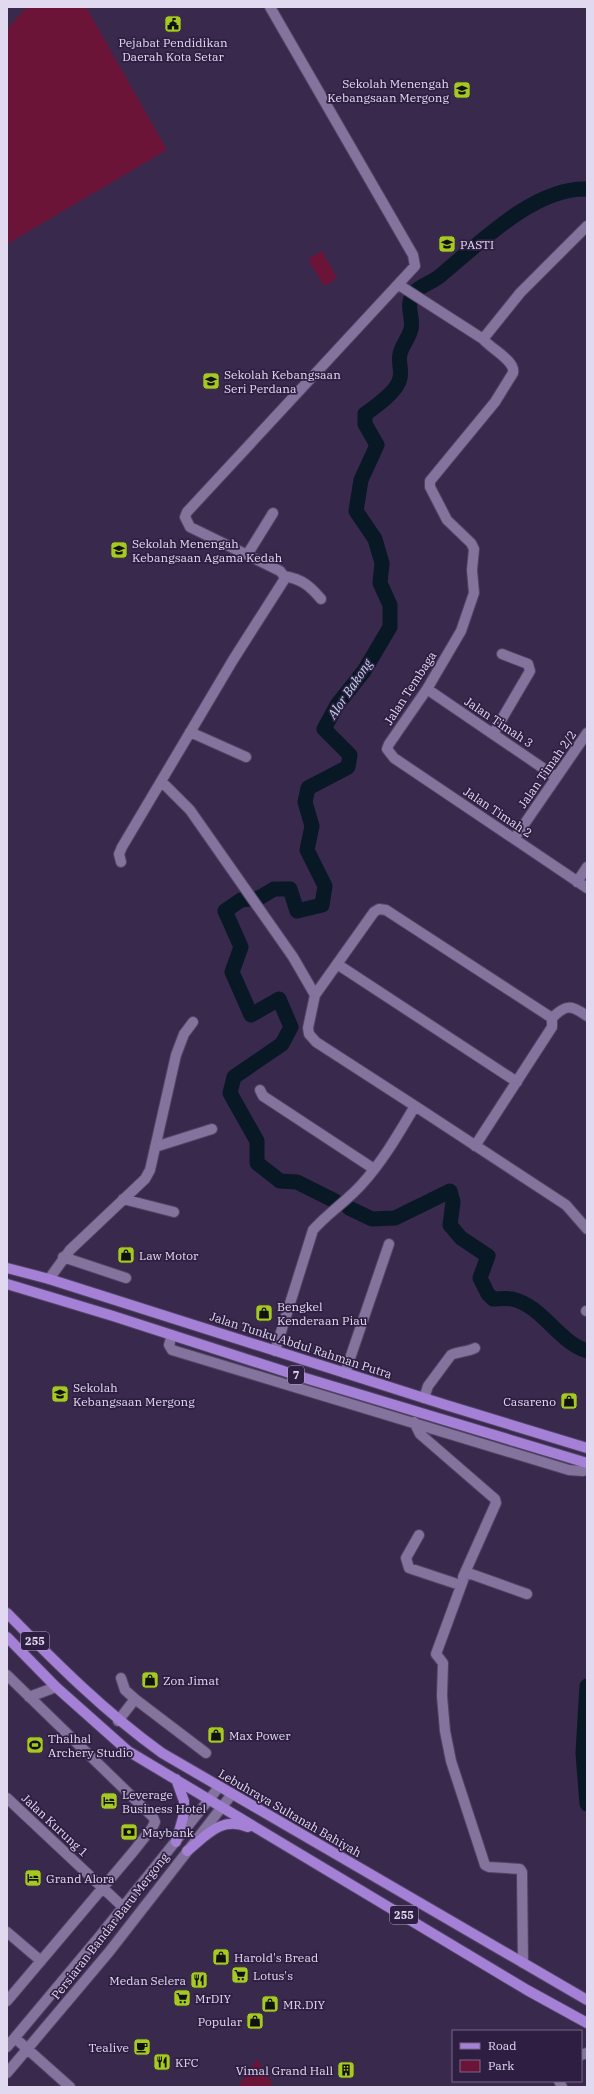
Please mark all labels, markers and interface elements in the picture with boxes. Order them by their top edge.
public building icon: Pejabat Pendidikan Daerah Kota Setar [163,14,183,34]
place label: Pejabat Pendidikan Daerah Kota Setar [118,35,228,64]
place label: Sekolah Menengah Kebangsaan Mergong [327,76,449,105]
school or university icon: Sekolah Menengah Kebangsaan Mergong [452,80,472,100]
school or university icon: PASTI [437,234,457,254]
place label: PASTI [460,237,494,252]
place label: Sekolah Kebangsaan Seri Perdana [224,367,341,396]
school or university icon: Sekolah Kebangsaan Seri Perdana [201,371,221,391]
place label: Sekolah Menengah Kebangsaan Agama Kedah [132,536,283,565]
school or university icon: Sekolah Menengah Kebangsaan Agama Kedah [109,540,129,560]
street label: Jalan Tembaga [381,648,440,728]
water label: Alor Bakong [323,655,377,723]
street label: Jalan Timah 3 [462,694,536,750]
street label: Jalan Timah 2/2 [515,727,579,811]
street label: Jalan Timah 2 [461,784,535,840]
shop icon: Law Motor [116,1245,136,1265]
place label: Law Motor [139,1248,199,1263]
place label: Bengkel Kenderaan Piau [277,1299,368,1328]
shop icon: Bengkel Kenderaan Piau [254,1303,274,1323]
street label: Jalan Tunku Abdul Rahman Putra [208,1308,394,1382]
road number: 7 [288,1366,304,1384]
place label: Sekolah Kebangsaan Mergong [73,1380,195,1409]
school or university icon: Sekolah Kebangsaan Mergong [50,1384,70,1404]
shop icon: Casareno [559,1391,579,1411]
place label: Casareno [503,1394,556,1409]
road number: 255 [21,1632,49,1650]
shop icon: Zon Jimat [140,1670,160,1690]
place label: Zon Jimat [163,1673,219,1688]
shop icon: Max Power [206,1725,226,1745]
place label: Max Power [229,1728,291,1743]
place label: Thalhal Archery Studio [48,1731,133,1760]
sports icon: Thalhal Archery Studio [25,1735,45,1755]
street label: Lebuhraya Sultanah Bahiyah [216,1766,365,1860]
place label: Leverage Business Hotel [122,1787,206,1816]
street label: Jalan Kurung 1 [19,1790,91,1860]
hotel icon: Leverage Business Hotel [99,1791,119,1811]
bank icon: Maybank [119,1822,139,1842]
place label: Maybank [142,1825,194,1840]
street label: Persiaran Bandar Baru Mergong [48,1849,172,2002]
hotel icon: Grand Alora [23,1868,43,1888]
place label: Grand Alora [46,1871,115,1886]
road number: 255 [390,1906,418,1924]
shop icon: Harold's Bread [211,1947,231,1967]
place label: Harold's Bread [234,1950,318,1965]
supermarket icon: Lotus's [230,1965,250,1985]
place label: Lotus's [253,1968,293,1983]
restaurant icon: Medan Selera [189,1970,209,1990]
place label: Medan Selera [109,1973,186,1988]
supermarket icon: MrDIY [172,1988,192,2008]
place label: MrDIY [195,1991,231,2006]
shop icon: MR.DIY [260,1994,280,2014]
place label: MR.DIY [283,1997,326,2012]
shop icon: Popular [245,2011,265,2031]
place label: Popular [198,2014,243,2029]
legend [452,2030,582,2082]
cafe icon: Tealive [132,2037,152,2057]
text: Road [488,2038,517,2053]
place label: Tealive [89,2040,129,2055]
restaurant icon: KFC [152,2052,172,2072]
place label: KFC [175,2055,199,2070]
text: Park [488,2058,514,2073]
building icon: Vimal Grand Hall [336,2060,356,2080]
place label: Vimal Grand Hall [236,2063,333,2078]

